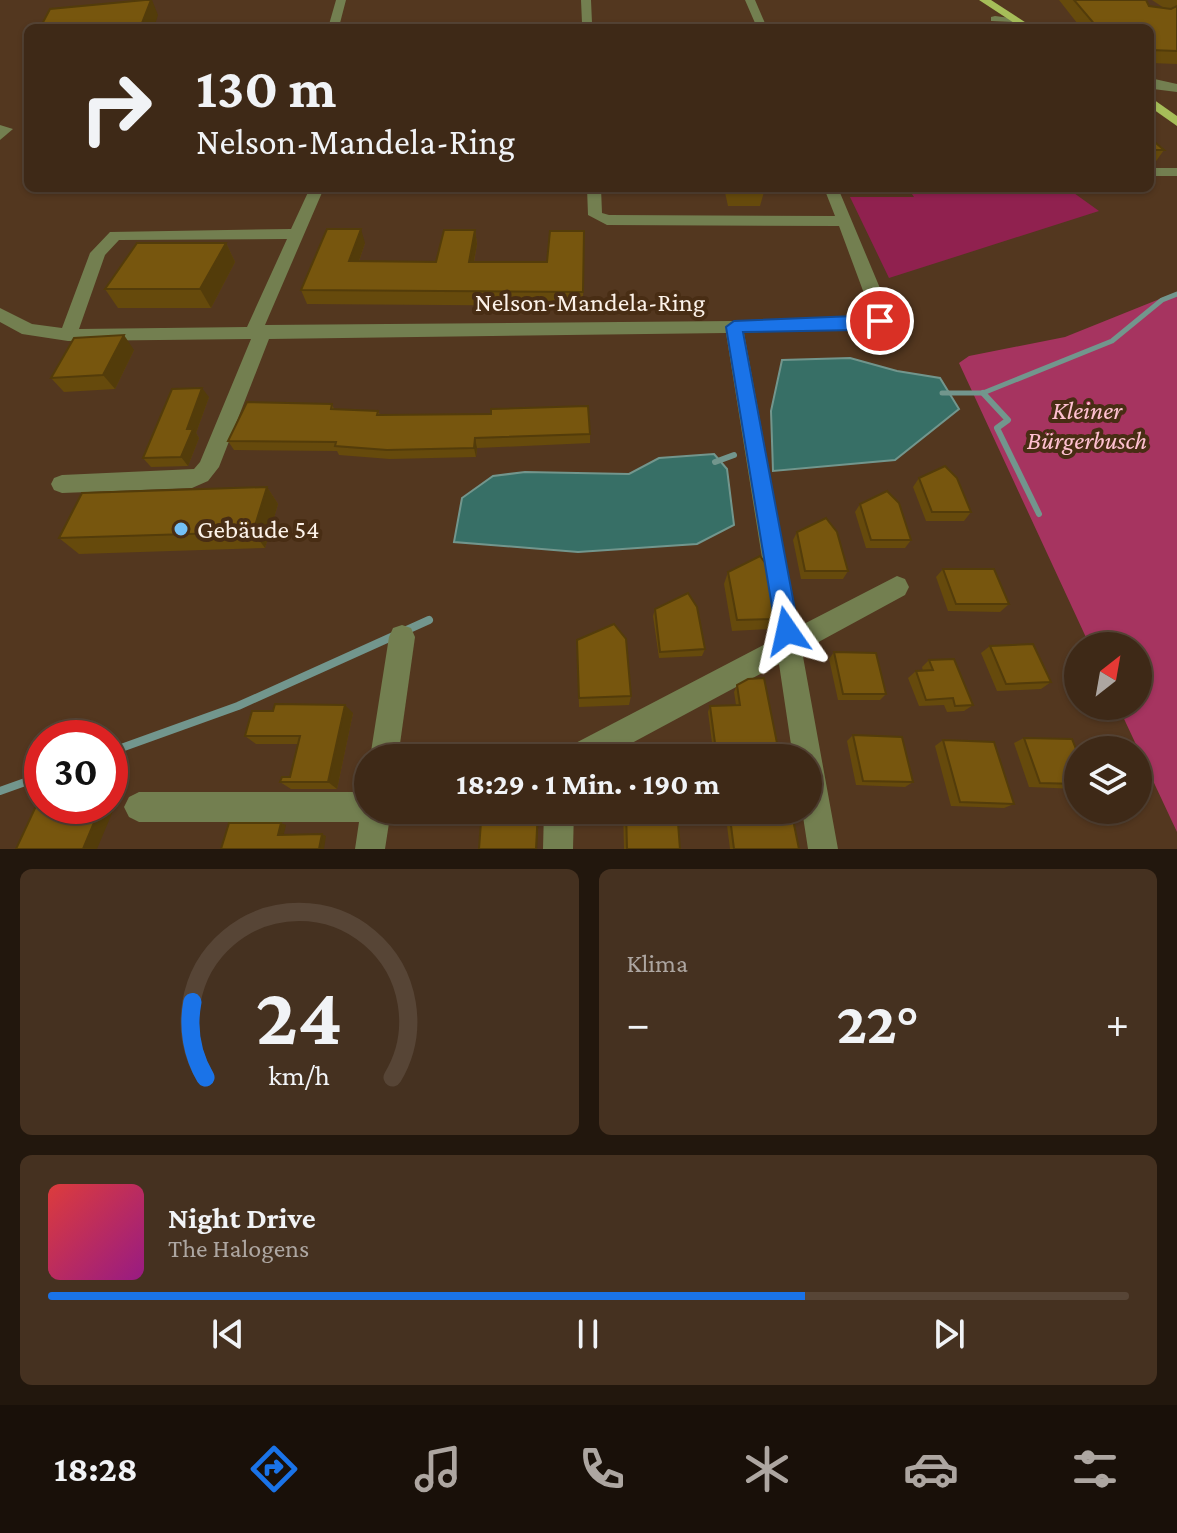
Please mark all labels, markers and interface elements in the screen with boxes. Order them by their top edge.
icon: right [64,56,168,160]
text: 130 m [196,57,337,119]
text: Nelson-Mandela-Ring [196,122,515,162]
pin [846,287,914,355]
street label: Nelson-Mandela-Ring [475,288,706,317]
icon: arrive [858,299,902,343]
park label: Kleiner Bürgerbusch [1027,396,1147,455]
place label: Gebäude 54 [197,515,319,544]
marker: Gebäude 54 [172,520,190,538]
position arrow [745,589,829,673]
north arrow [1064,632,1152,720]
map controls [1064,632,1152,824]
speed limit sign: 30 [24,720,128,824]
button: layers [1064,736,1152,824]
text: 18:29 · 1 Min. · 190 m [456,767,720,800]
text: Klima [627,949,688,978]
text: 24 [256,969,343,1062]
text: 22° [836,989,919,1056]
text: − [627,999,650,1047]
text: + [1106,999,1129,1047]
text: km/h [268,1059,330,1091]
text: Night Drive [168,1201,316,1234]
text: The Halogens [168,1234,309,1263]
icon: previous [206,1312,250,1356]
icon: pause [566,1312,610,1356]
icon: next [927,1312,971,1356]
icon: directions [246,1441,302,1497]
icon: music [410,1441,466,1497]
icon: phone [574,1441,630,1497]
icon: climate [739,1441,795,1497]
icon: car [903,1441,959,1497]
icon: filters [1067,1441,1123,1497]
text: 18:28 [54,1449,138,1489]

